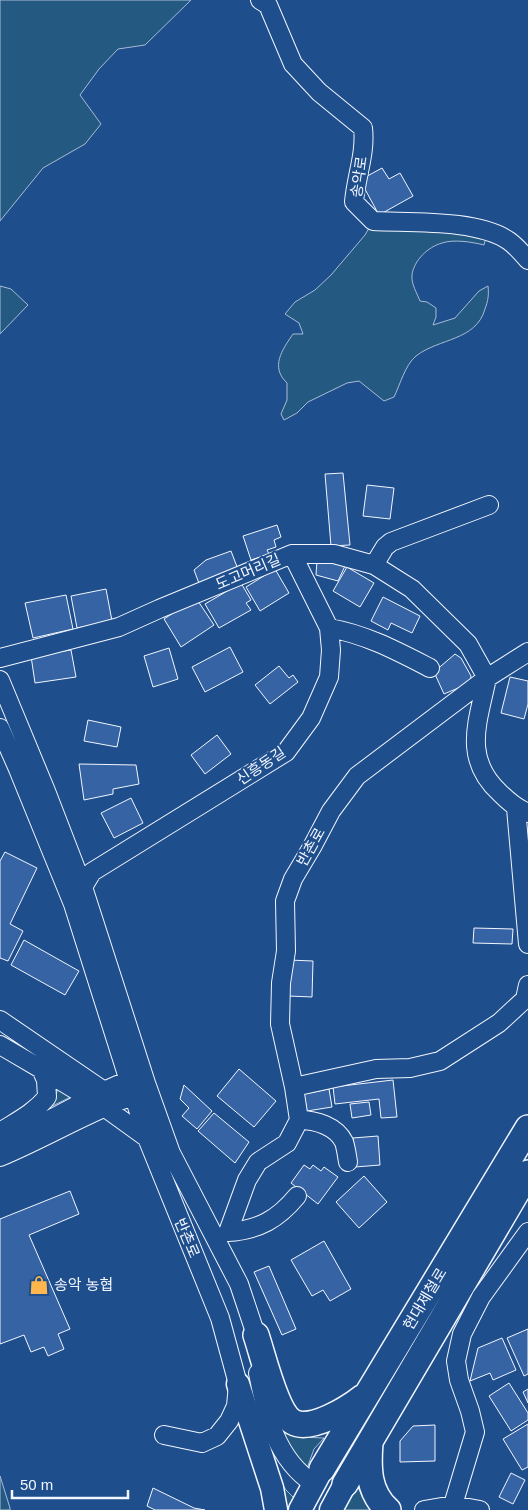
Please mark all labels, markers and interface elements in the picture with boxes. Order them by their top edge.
street label: 송악로 [347,155,370,199]
street label: 도고머리길 [213,550,283,593]
street label: 신흥동길 [233,743,288,788]
street label: 반촌로 [293,825,328,869]
street label: 반촌로 [172,1215,203,1260]
street label: 현대제철로 [400,1265,450,1333]
shop icon: 송악 농협 [28,1274,50,1296]
place label: 송악 농협 [54,1276,113,1293]
scale bar [12,1468,129,1500]
text: 50 m [20,1476,53,1493]

